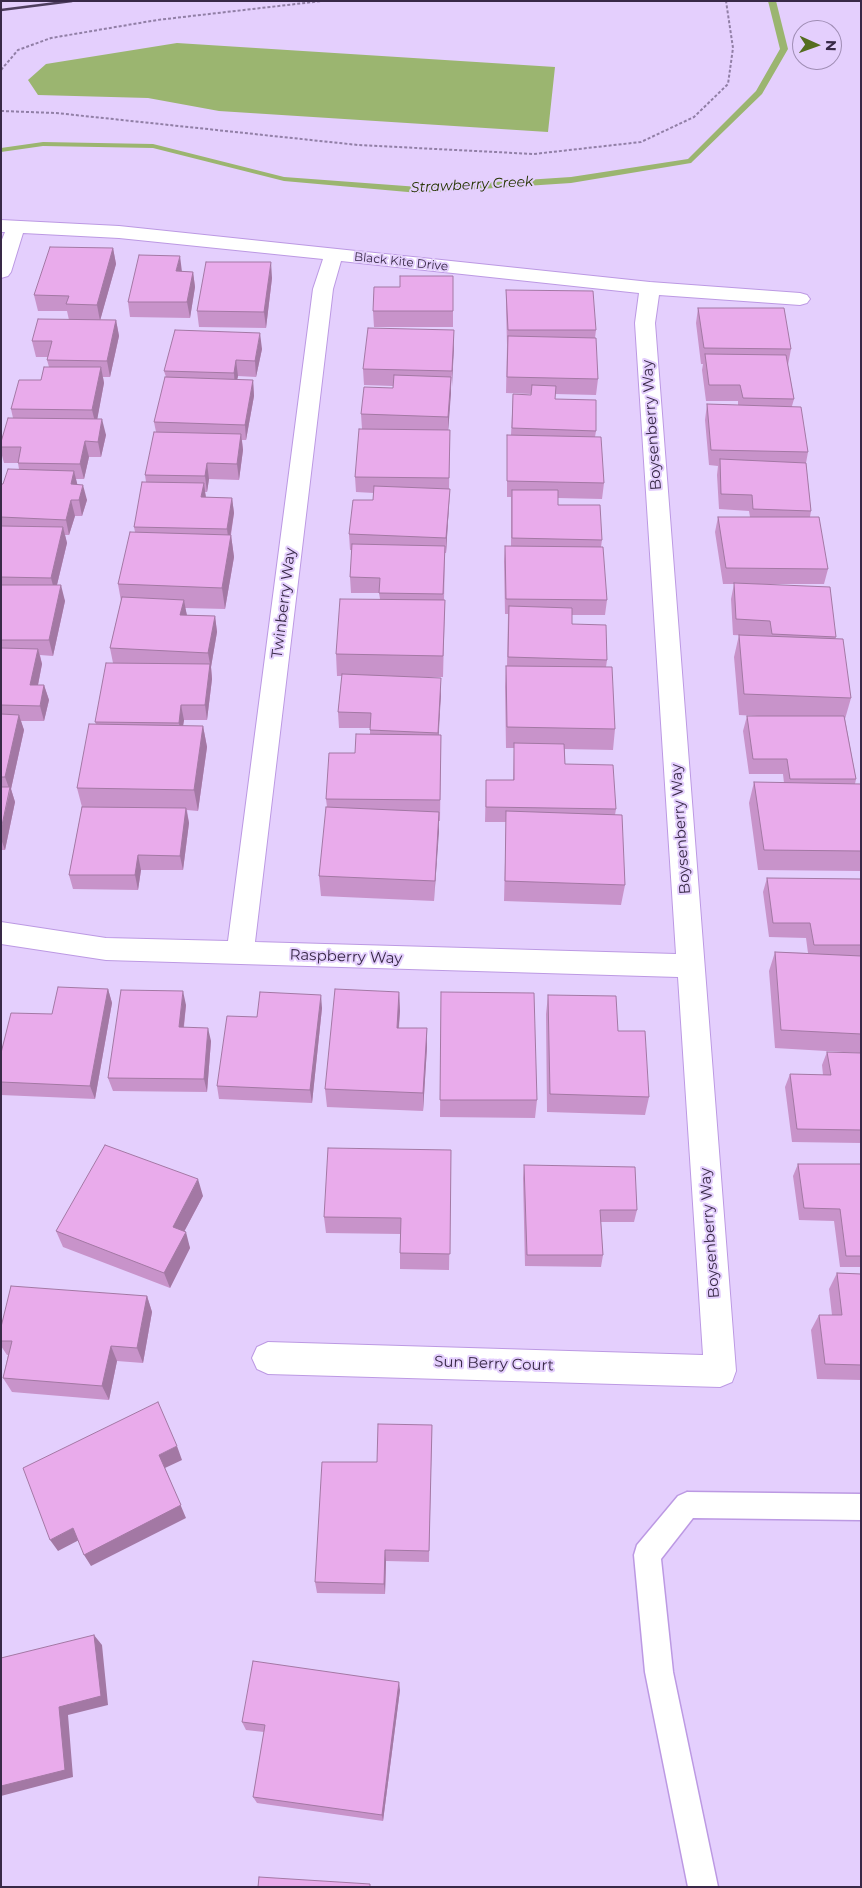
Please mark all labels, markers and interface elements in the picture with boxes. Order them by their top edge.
north arrow [792,20,842,70]
text: N [822,40,840,51]
water label: Strawberry Creek [410,173,534,197]
street label: Black Kite Drive [353,250,449,274]
street label: Boysenberry Way [638,359,666,491]
street label: Twinberry Way [268,547,300,659]
street label: Boysenberry Way [667,763,695,895]
street label: Raspberry Way [289,946,403,968]
street label: Boysenberry Way [696,1167,724,1299]
street label: Sun Berry Court [434,1353,554,1375]

